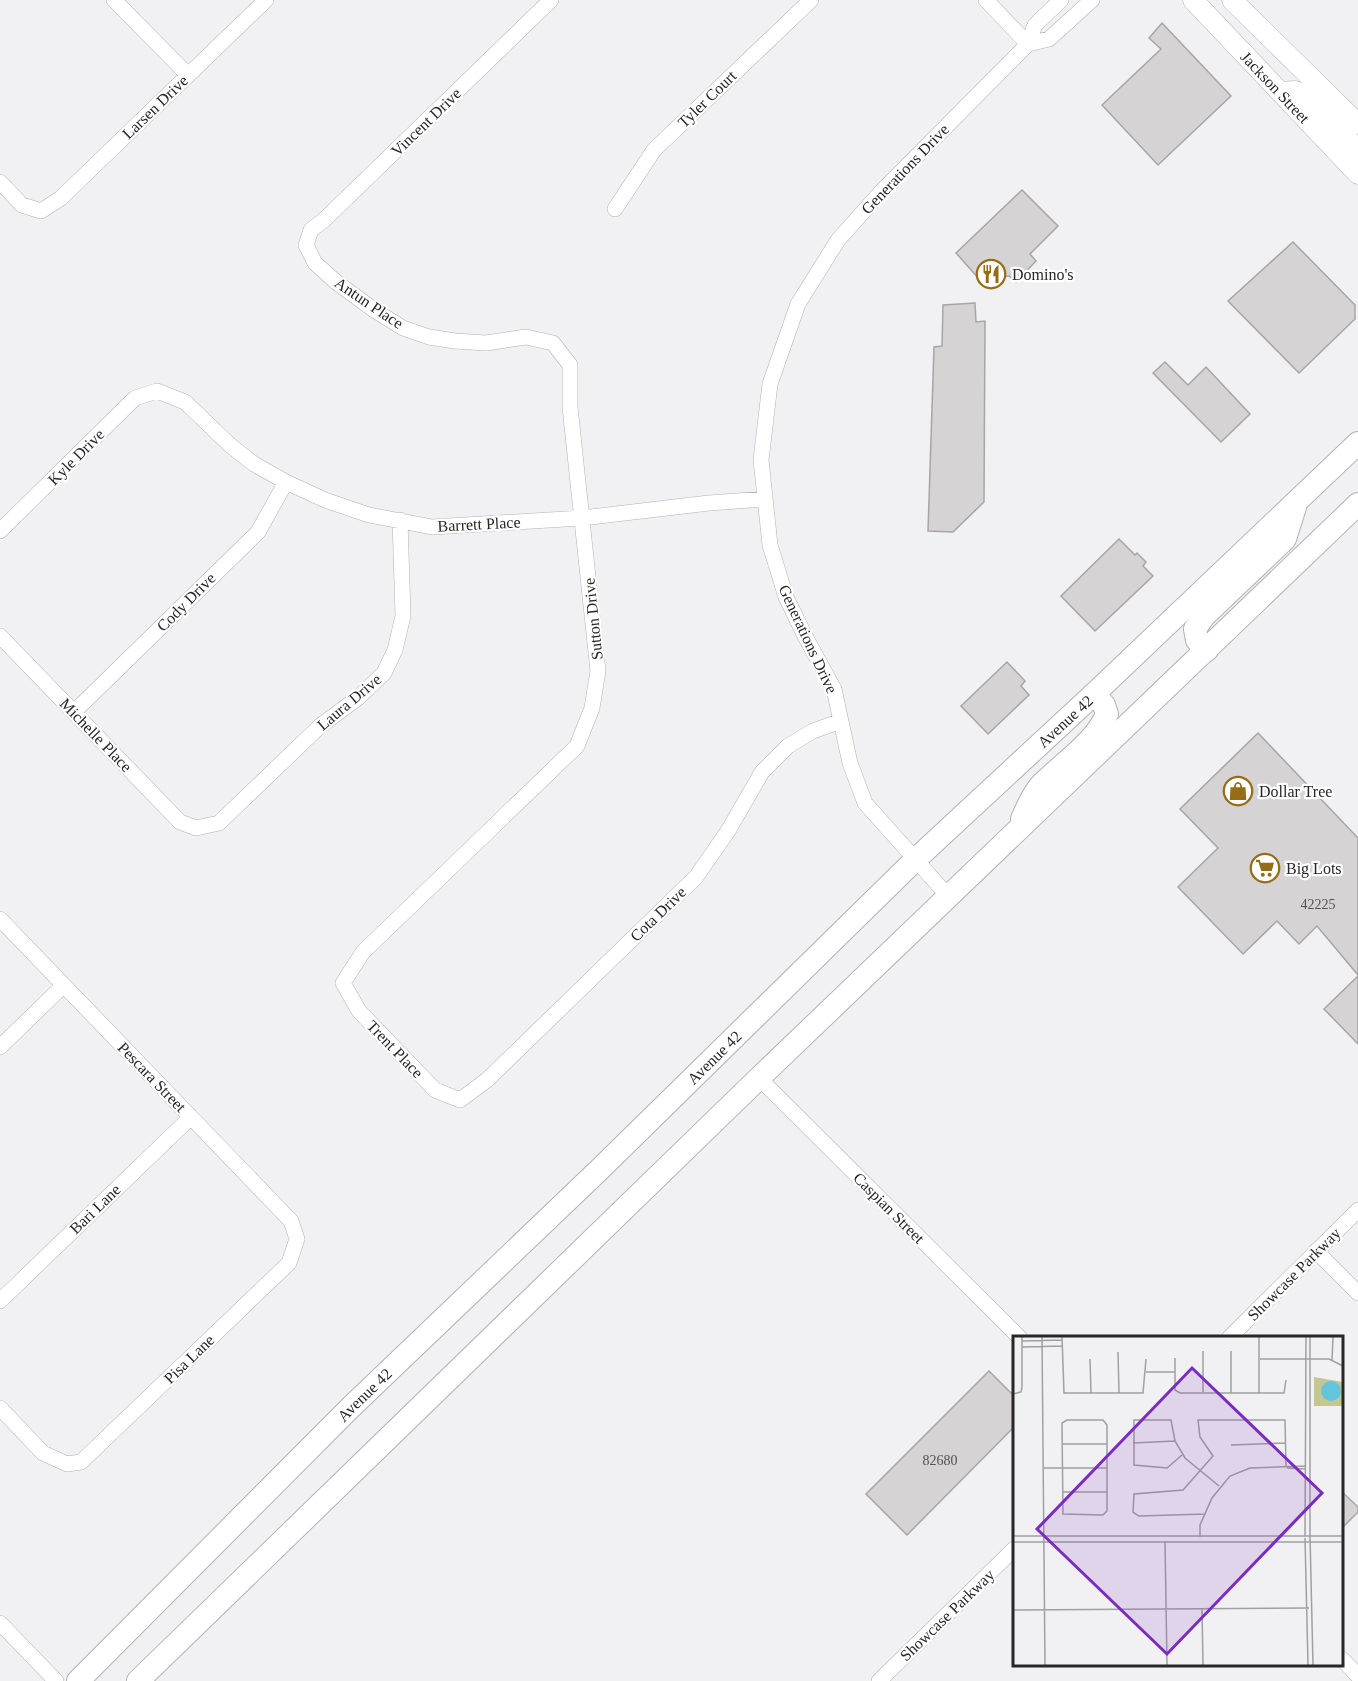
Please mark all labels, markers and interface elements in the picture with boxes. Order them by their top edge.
street label: Jackson Street [1238,48,1314,127]
street label: Tyler Court [674,67,741,132]
street label: Larsen Drive [119,72,191,142]
street label: Vincent Drive [388,85,464,159]
street label: Generations Drive [858,121,952,217]
restaurant icon: Domino's [975,258,1007,290]
place label: Domino's [1012,266,1074,283]
street label: Antun Place [332,274,406,332]
street label: Kyle Drive [45,426,108,489]
street label: Barrett Place [437,513,521,535]
street label: Cody Drive [153,569,219,635]
street label: Sutton Drive [580,577,606,661]
street label: Generations Drive [775,582,841,696]
street label: Laura Drive [314,671,384,733]
street label: Avenue 42 [1034,691,1096,750]
street label: Michelle Place [57,695,135,775]
shop icon: Dollar Tree [1222,775,1254,807]
place label: Dollar Tree [1259,783,1332,800]
supermarket icon: Big Lots [1249,852,1281,884]
place label: Big Lots [1286,860,1342,878]
street label: Cota Drive [627,883,689,945]
house number: 42225 [1301,897,1336,912]
street label: Trent Place [364,1017,426,1081]
street label: Avenue 42 [684,1027,744,1087]
street label: Pescara Street [115,1039,190,1116]
street label: Caspian Street [849,1169,928,1248]
street label: Bari Lane [66,1181,124,1237]
street label: Showcase Parkway [1244,1224,1345,1325]
street label: Pisa Lane [161,1331,217,1387]
inset map [1013,1336,1343,1666]
street label: Avenue 42 [334,1365,395,1424]
house number: 82680 [923,1453,958,1468]
street label: Showcase Parkway [897,1566,998,1665]

